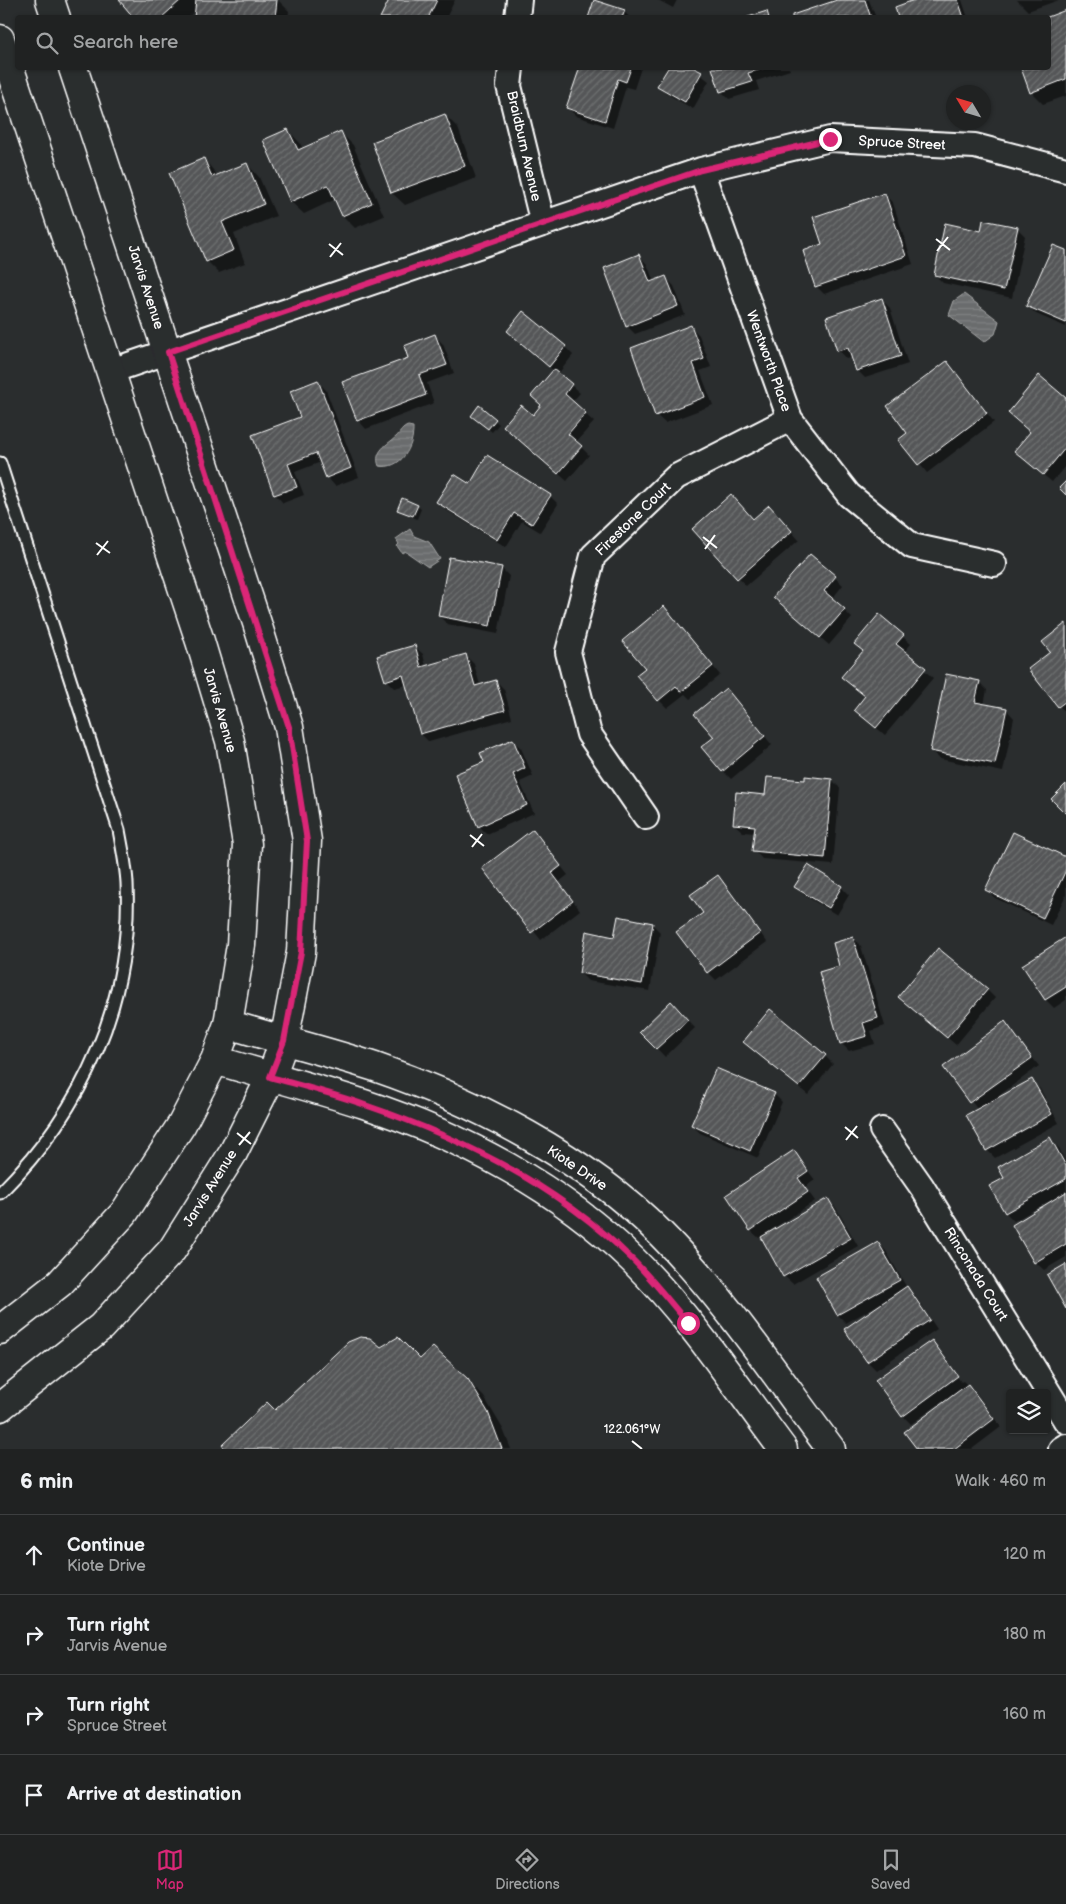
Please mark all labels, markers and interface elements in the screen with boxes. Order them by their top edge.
search box [15,15,1051,70]
icon: search [33,29,61,57]
text: Search here [73,31,178,54]
north arrow [946,85,991,130]
street label: Braidburn Avenue [503,89,545,203]
route end [819,128,842,151]
street label: Spruce Street [858,132,947,154]
street label: Jarvis Avenue [124,243,168,331]
street label: Wentworth Place [743,308,795,414]
street label: Firestone Court [592,478,675,559]
street label: Jarvis Avenue [200,666,240,754]
street label: Kiote Drive [544,1142,610,1194]
street label: Jarvis Avenue [180,1146,240,1230]
street label: Rinconada Court [940,1224,1012,1325]
route start [677,1312,700,1335]
map controls [1006,1389,1051,1434]
button: layers [1006,1389,1051,1434]
text: 122.061°W [604,1422,660,1437]
text: 6 min [20,1469,73,1494]
text: Walk · 460 m [955,1472,1046,1491]
text: Continue [67,1534,145,1557]
icon: ahead [20,1541,48,1569]
text: 120 m [1003,1545,1046,1564]
text: Kiote Drive [67,1557,146,1576]
text: Turn right [67,1614,150,1637]
icon: right [20,1621,48,1649]
text: 180 m [1004,1625,1046,1644]
text: Jarvis Avenue [67,1637,167,1656]
text: Turn right [67,1694,150,1717]
icon: right [20,1701,48,1729]
text: 160 m [1003,1705,1046,1724]
text: Spruce Street [67,1717,167,1736]
icon: arrive [20,1781,48,1809]
text: Arrive at destination [67,1783,242,1806]
tab: Map [156,1846,184,1893]
tab: Directions [495,1846,560,1893]
tab: Saved [871,1846,910,1893]

